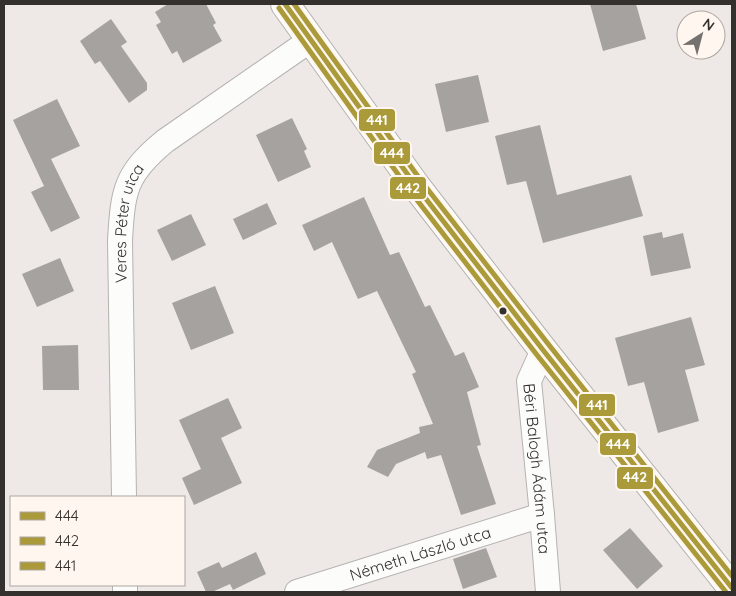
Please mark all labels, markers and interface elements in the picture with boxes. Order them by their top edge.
north arrow [676,10,726,60]
text: N [699,14,718,35]
line badge: 441 [358,108,396,132]
text: 441 [366,111,388,129]
line badge: 444 [373,141,411,165]
text: 444 [380,144,404,162]
street label: Veres Péter utca [110,159,148,283]
line badge: 442 [389,176,427,200]
text: 442 [396,179,420,197]
unlabelled marker [498,306,508,316]
street label: Béri Balogh Ádám utca [519,382,555,555]
line badge: 441 [578,393,616,417]
text: 441 [586,396,608,414]
line badge: 444 [599,432,637,456]
text: 444 [606,435,630,453]
line badge: 442 [616,466,654,490]
text: 442 [623,468,647,486]
legend [10,496,185,586]
text: 444 [55,506,79,525]
street label: Németh László utca [347,522,493,585]
text: 442 [55,531,79,550]
text: 441 [55,556,76,575]

